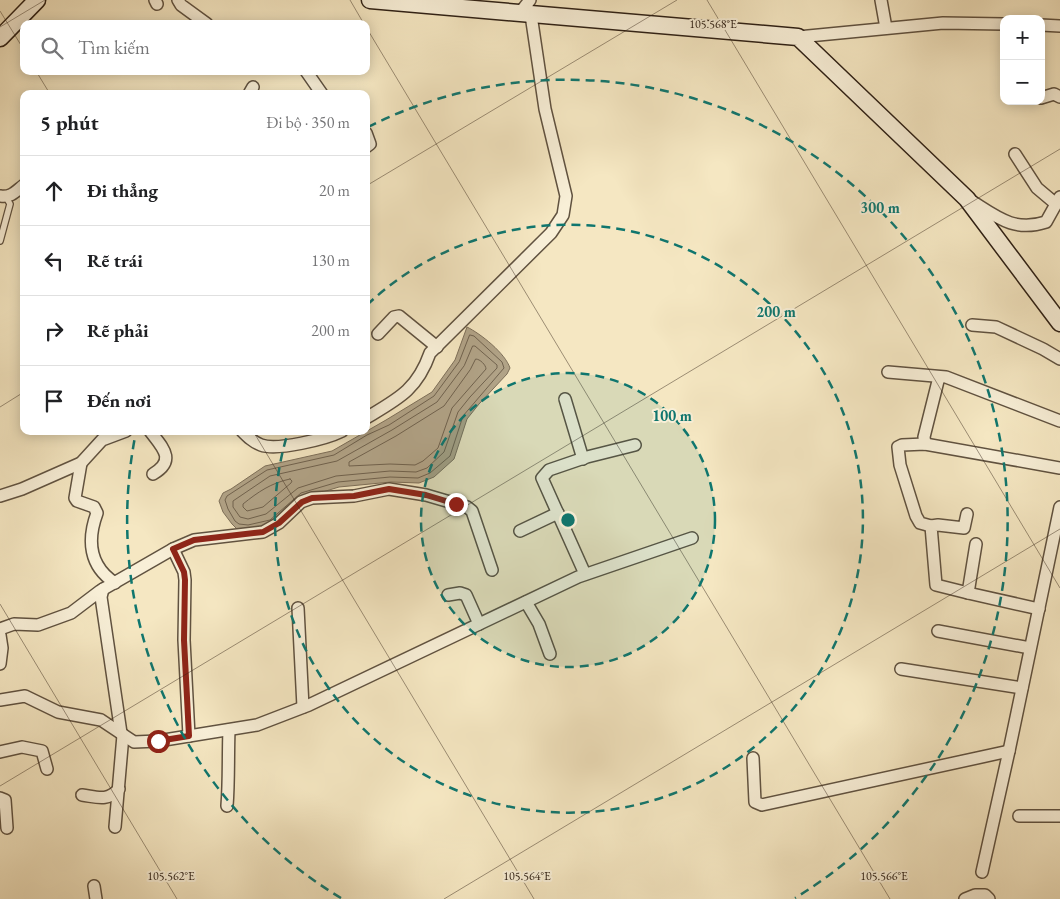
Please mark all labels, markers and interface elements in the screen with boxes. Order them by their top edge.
map controls [1000,15,1045,105]
button: + [1000,15,1045,60]
text: 105.568°E [689,16,737,32]
search box [20,20,370,75]
icon: search [38,34,66,62]
text: Tìm kiếm [78,35,150,60]
button: − [1000,60,1045,105]
text: 5 phút [40,109,99,136]
text: Đi bộ · 350 m [266,112,350,133]
icon: ahead [40,177,68,205]
text: Đi thẳng [87,178,158,203]
text: 20 m [319,180,350,201]
text: 300 m [860,198,900,217]
icon: left [40,247,68,275]
text: Rẽ trái [87,248,143,273]
text: 130 m [311,250,350,271]
text: 200 m [756,302,796,321]
icon: right [40,317,68,345]
text: Rẽ phải [87,318,149,343]
text: 200 m [311,320,350,341]
icon: arrive [40,387,68,415]
text: Đến nơi [87,388,151,413]
text: 100 m [652,406,692,425]
route end [445,493,468,516]
centre of rings [559,511,577,529]
route start [147,730,170,753]
text: 105.562°E [147,868,195,884]
text: 105.564°E [503,868,551,884]
text: 105.566°E [860,868,908,884]

